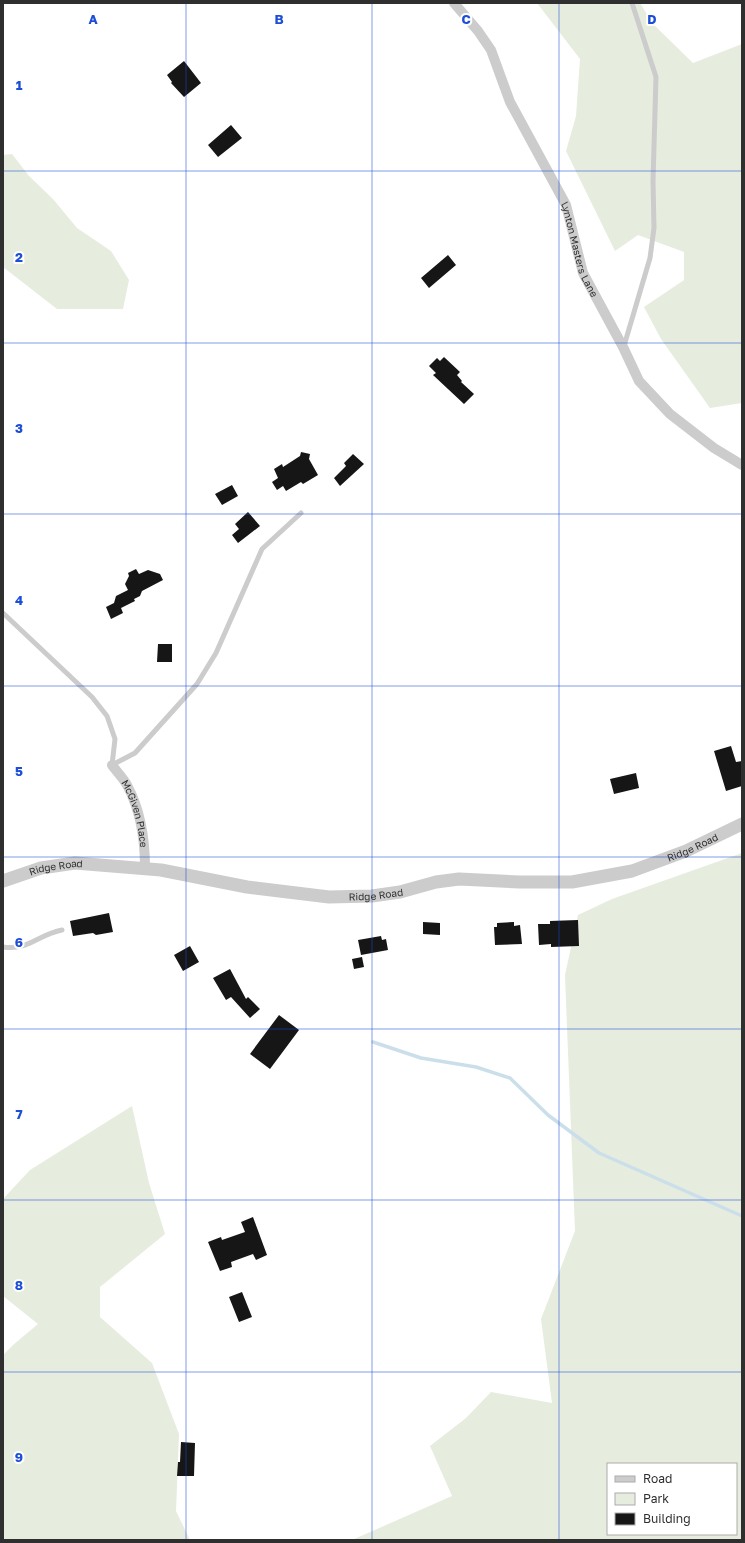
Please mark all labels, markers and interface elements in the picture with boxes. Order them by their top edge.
text: A [88,11,98,27]
text: B [274,11,284,27]
text: C [461,11,471,27]
text: D [647,11,657,27]
text: 1 [16,77,23,93]
street label: Lynton Masters Lane [559,199,601,299]
text: 2 [15,249,23,265]
text: 3 [15,420,23,436]
text: 4 [15,592,23,608]
text: 5 [15,763,23,779]
street label: McGiven Place [119,777,150,848]
street label: Ridge Road [665,831,720,864]
street label: Ridge Road [27,857,83,878]
street label: Ridge Road [348,886,404,903]
text: 6 [15,934,23,950]
text: 7 [15,1106,23,1122]
text: 8 [15,1277,23,1293]
text: 9 [15,1449,23,1465]
legend [607,1463,737,1535]
text: Road [643,1471,672,1486]
text: Park [643,1491,669,1506]
text: Building [643,1511,691,1526]

